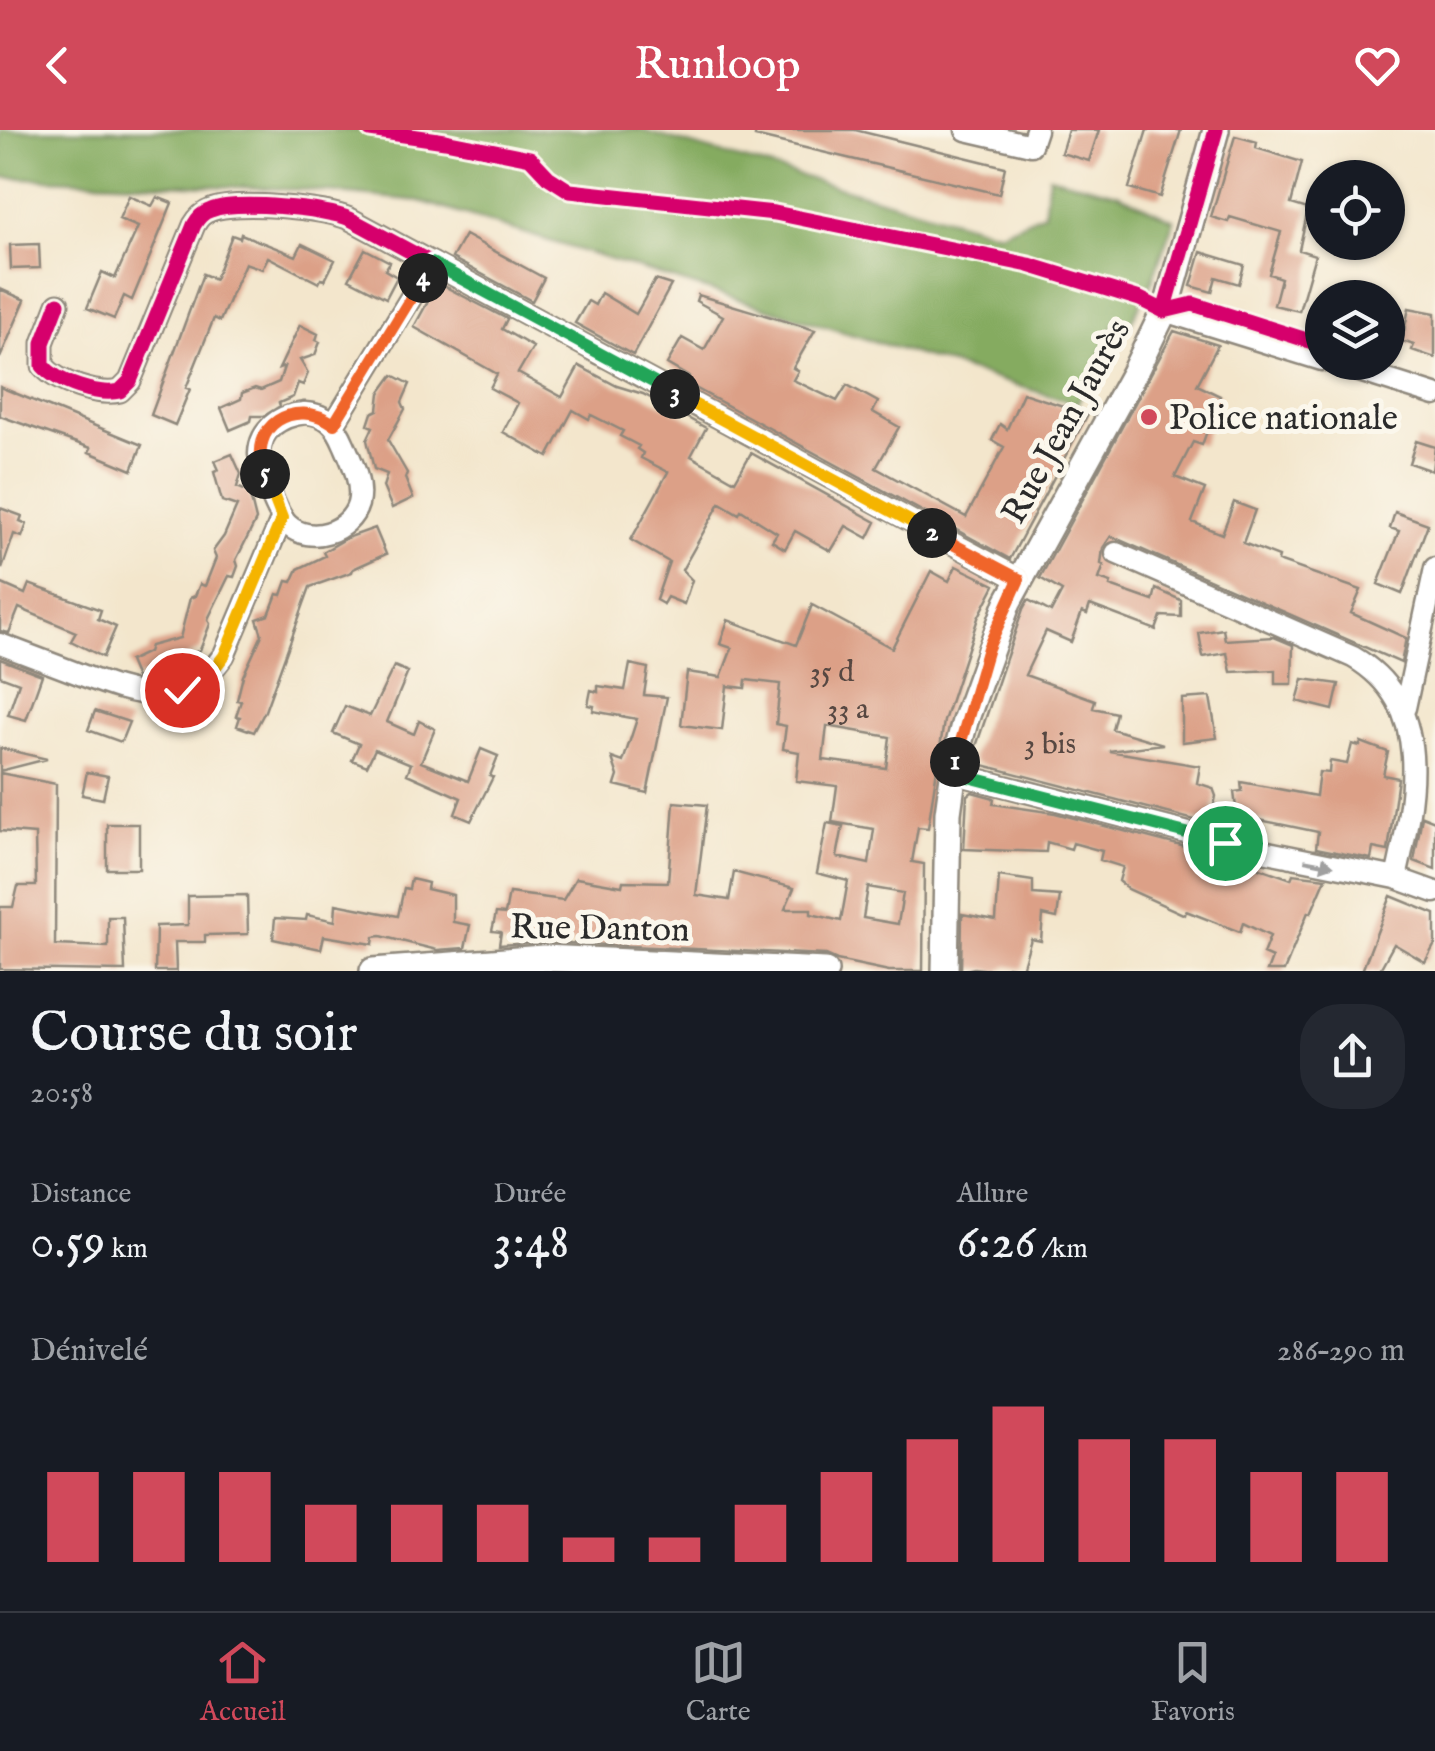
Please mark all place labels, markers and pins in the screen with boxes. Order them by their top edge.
pin: 4 [398,253,448,303]
pin: 3 [650,369,700,419]
place label: Police nationale [1169,397,1398,442]
marker: Police nationale [1138,406,1160,428]
pin: 5 [240,449,290,499]
pin: 2 [907,508,957,558]
pin [140,648,225,733]
pin: 1 [930,737,980,787]
pin [1183,801,1268,886]

